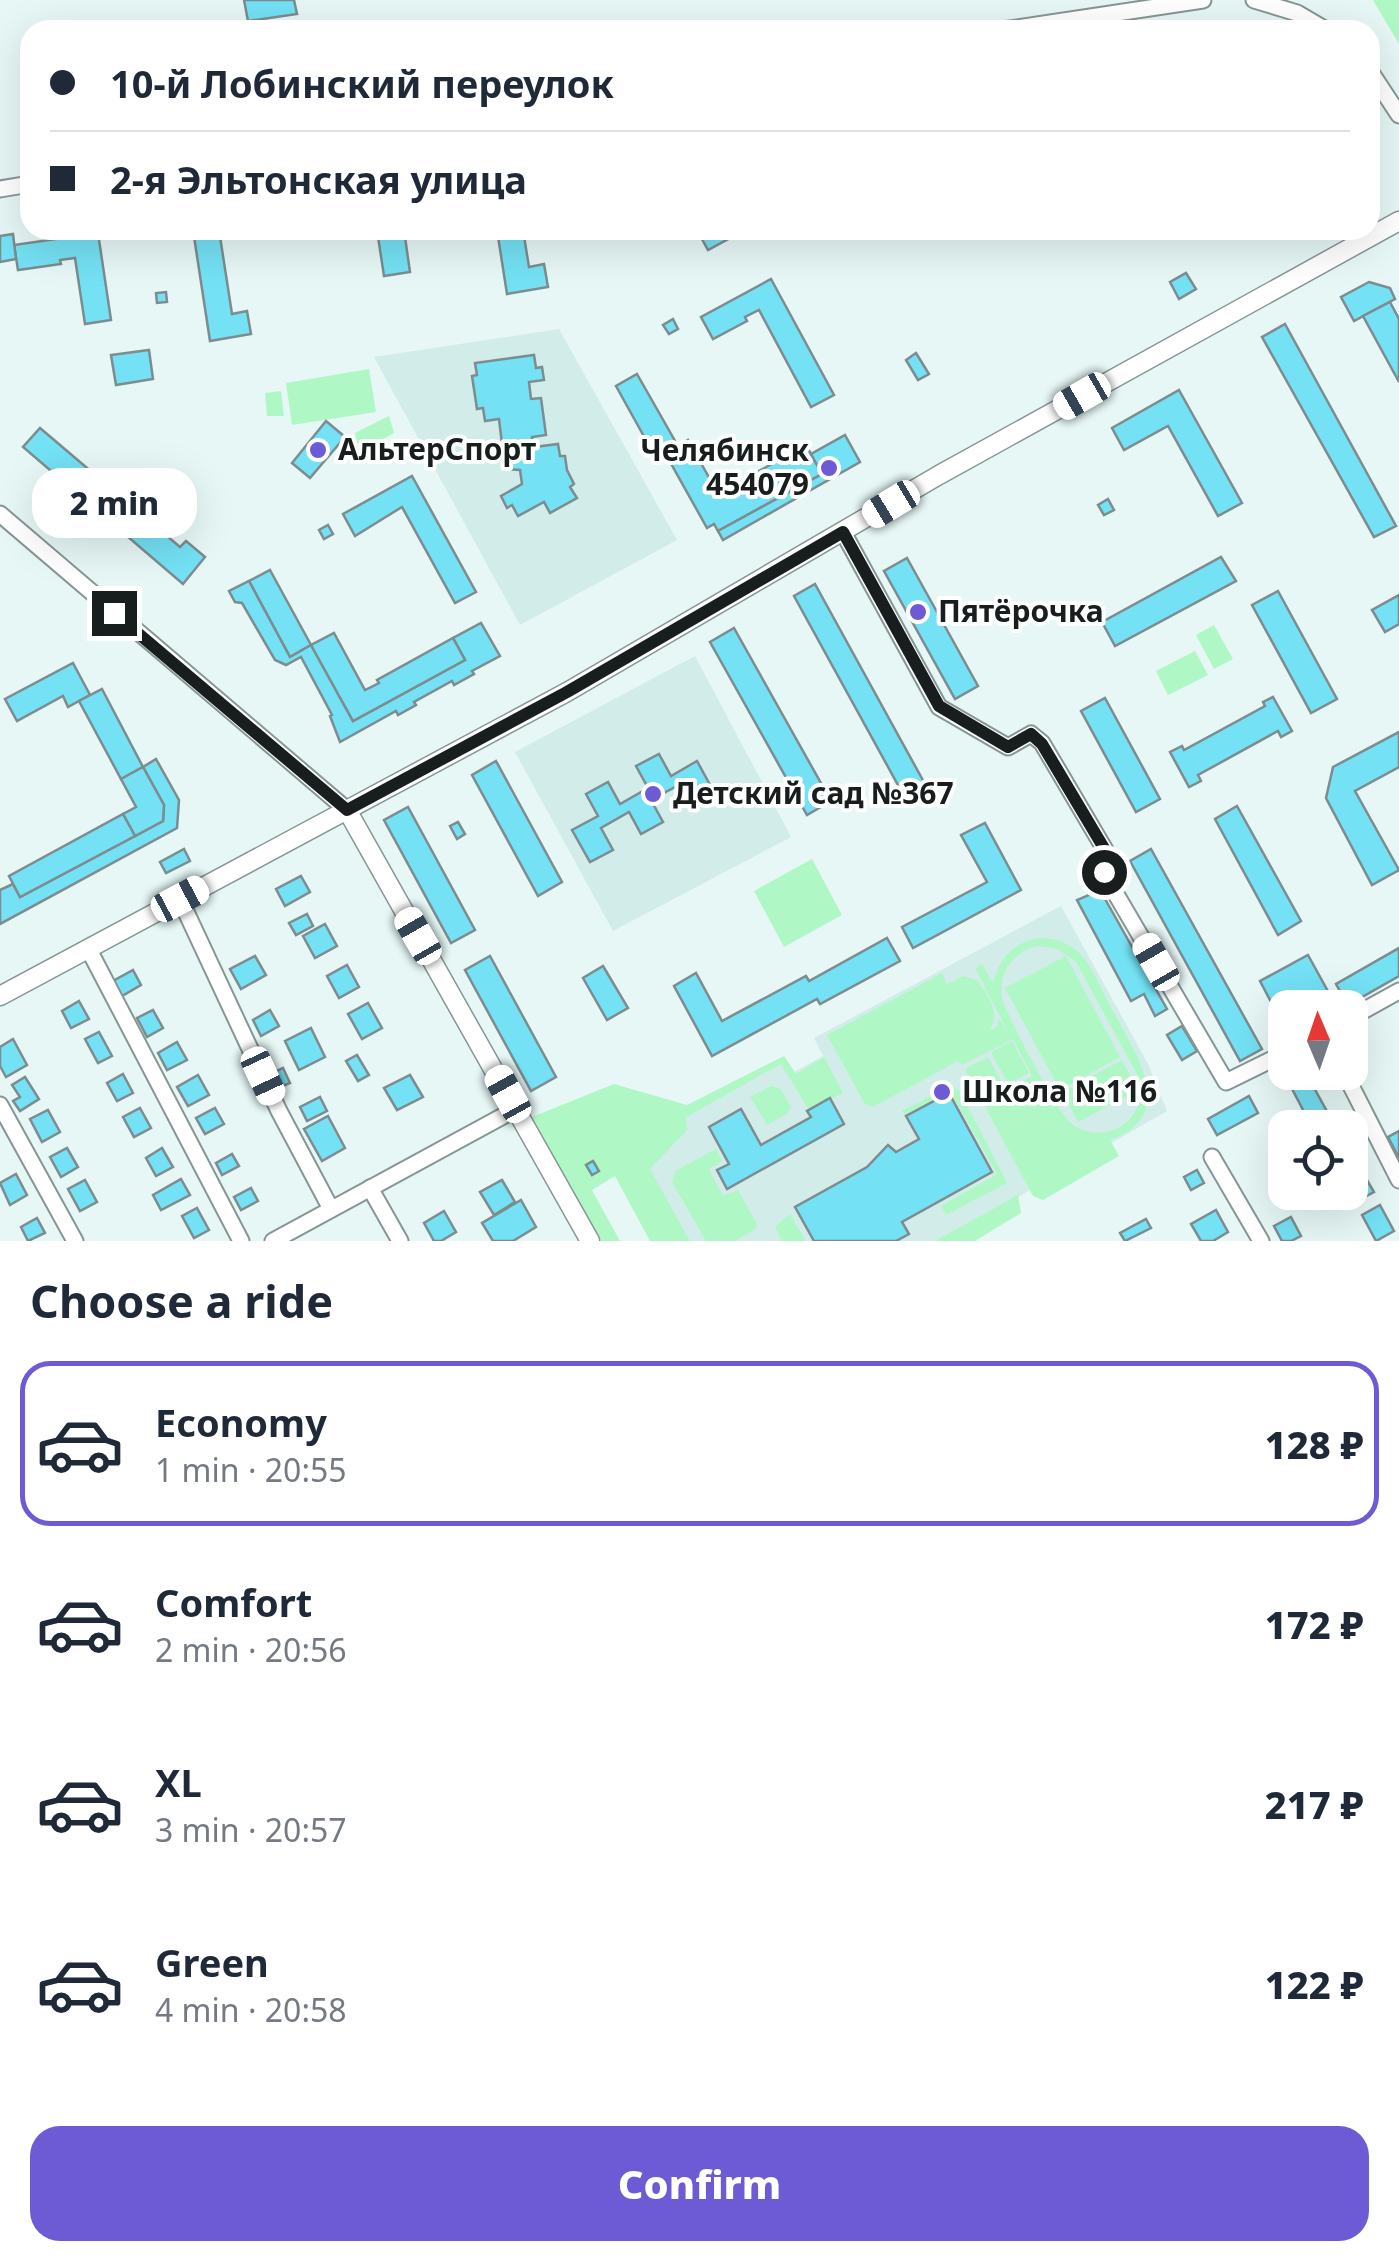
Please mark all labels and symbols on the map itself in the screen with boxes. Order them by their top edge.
car [1049,368,1115,424]
place label: АльтерСпорт [338,428,536,469]
place label: Челябинск 454079 [640,429,810,504]
marker: АльтерСпорт [307,439,329,461]
marker: Челябинск 454079 [818,457,840,479]
callout: 2 min [32,468,196,538]
car [858,476,924,532]
place label: Пятёрочка [938,590,1104,631]
route end [92,591,137,636]
marker: Пятёрочка [907,601,929,623]
place label: Детский сад №367 [673,772,954,813]
marker: Детский сад №367 [642,783,664,805]
route start [1082,850,1127,895]
car [146,872,214,926]
car [390,903,446,969]
car [1128,929,1184,995]
north arrow [1268,990,1368,1090]
car [237,1042,289,1110]
car [480,1060,536,1128]
place label: Школа №116 [962,1070,1157,1111]
marker: Школа №116 [931,1081,953,1103]

